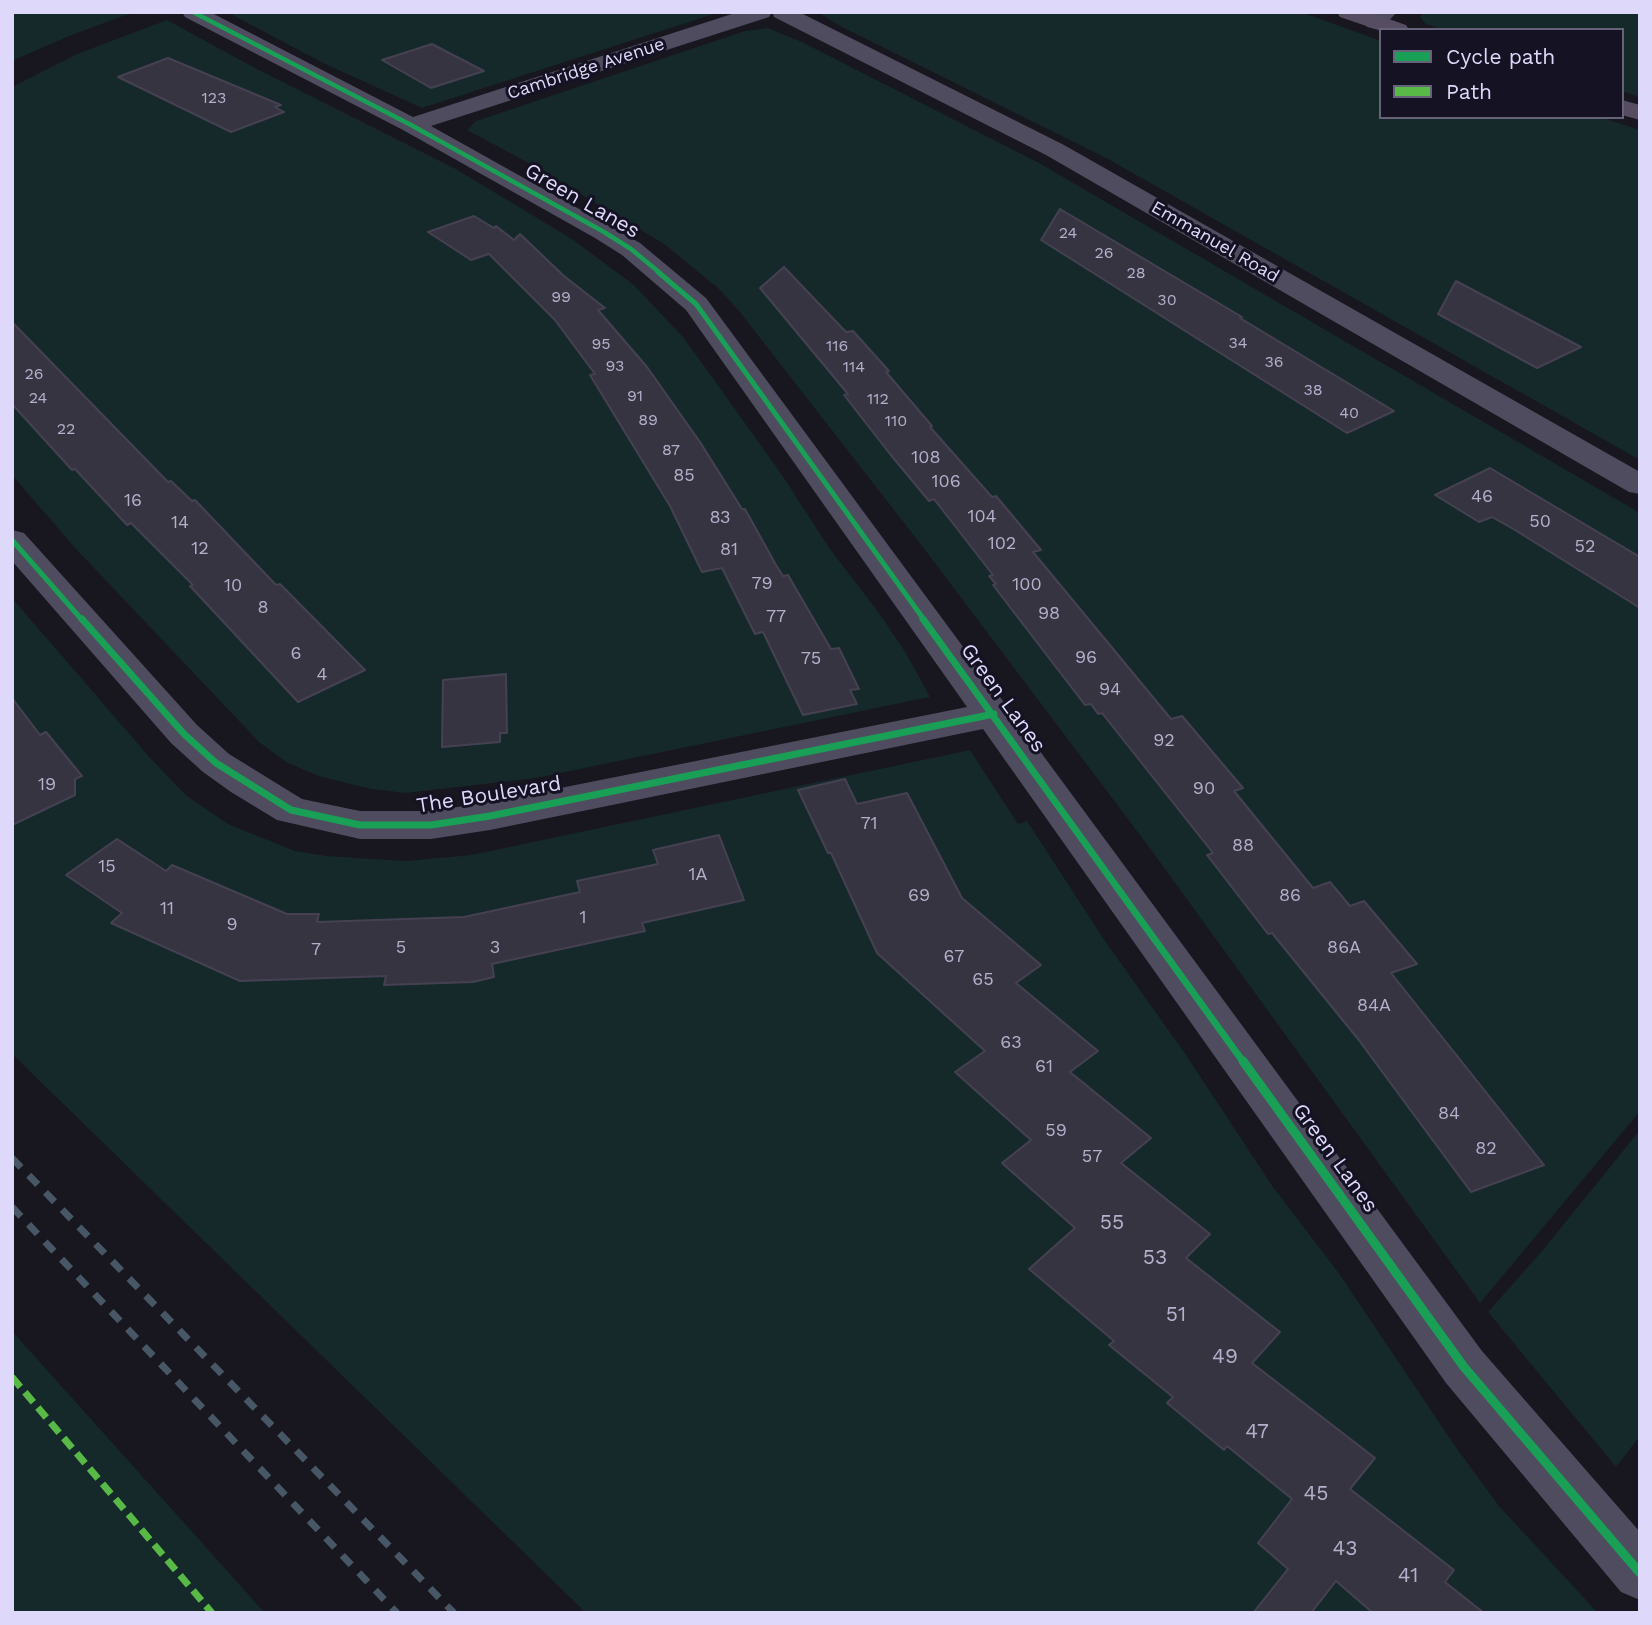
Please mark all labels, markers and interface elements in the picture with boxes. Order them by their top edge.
legend [1379,28,1624,119]
street label: Cambridge Avenue [505,33,667,105]
text: Cycle path [1446,44,1555,69]
text: Path [1446,79,1492,104]
house number: 123 [202,88,226,108]
street label: Green Lanes [520,158,644,244]
street label: Emmanuel Road [1147,197,1283,287]
house number: 24 [1059,223,1077,243]
house number: 26 [1094,243,1114,263]
house number: 28 [1126,263,1146,283]
house number: 99 [551,287,571,307]
house number: 30 [1157,290,1177,310]
house number: 34 [1228,333,1248,353]
house number: 95 [591,334,611,354]
house number: 116 [826,336,848,356]
house number: 36 [1264,352,1284,372]
house number: 93 [606,356,624,376]
house number: 114 [843,357,865,377]
house number: 26 [24,364,44,384]
house number: 38 [1303,380,1323,400]
house number: 91 [627,386,643,406]
house number: 24 [29,388,47,408]
house number: 112 [867,389,889,409]
house number: 40 [1339,403,1359,423]
house number: 89 [638,410,658,430]
house number: 110 [885,411,907,431]
house number: 22 [57,419,75,439]
house number: 87 [662,440,680,460]
house number: 108 [911,447,941,469]
house number: 85 [673,465,695,487]
house number: 106 [931,471,961,493]
house number: 46 [1471,486,1493,508]
house number: 16 [124,490,142,512]
house number: 104 [967,506,997,528]
house number: 83 [709,507,731,529]
house number: 50 [1529,511,1551,533]
house number: 14 [171,512,189,534]
house number: 102 [988,533,1016,555]
house number: 52 [1575,536,1595,558]
house number: 12 [191,538,209,560]
house number: 81 [720,539,738,561]
house number: 79 [751,573,773,595]
house number: 100 [1012,574,1042,596]
house number: 10 [224,575,242,597]
house number: 8 [257,597,269,619]
house number: 98 [1038,603,1060,625]
house number: 77 [766,606,786,628]
street label: Green Lanes [955,639,1051,757]
house number: 6 [291,643,301,665]
house number: 96 [1075,647,1097,669]
house number: 75 [801,648,821,670]
house number: 4 [317,664,327,686]
house number: 94 [1099,679,1121,701]
house number: 92 [1153,730,1175,752]
street label: The Boulevard [415,771,563,819]
house number: 19 [38,774,56,796]
house number: 90 [1193,778,1215,800]
house number: 71 [860,813,878,835]
house number: 88 [1232,835,1254,857]
house number: 15 [98,856,116,878]
house number: 1A [689,864,707,886]
house number: 69 [908,885,930,907]
house number: 86 [1279,885,1301,907]
house number: 11 [160,898,174,920]
house number: 1 [579,907,587,929]
house number: 9 [226,914,238,936]
house number: 5 [396,937,406,959]
house number: 3 [490,937,500,959]
house number: 86A [1327,937,1361,959]
house number: 7 [311,939,321,961]
house number: 67 [944,946,964,968]
house number: 65 [972,969,994,991]
house number: 84A [1357,995,1391,1017]
house number: 63 [1000,1032,1022,1054]
house number: 61 [1035,1056,1053,1078]
street label: Green Lanes [1287,1099,1383,1217]
house number: 84 [1438,1103,1460,1125]
house number: 59 [1045,1120,1067,1142]
house number: 82 [1475,1138,1497,1160]
house number: 57 [1082,1146,1102,1168]
house number: 55 [1100,1210,1124,1236]
house number: 53 [1143,1245,1167,1271]
house number: 51 [1166,1302,1186,1328]
house number: 49 [1212,1344,1238,1370]
house number: 47 [1245,1419,1269,1445]
house number: 45 [1303,1481,1329,1507]
house number: 43 [1332,1536,1358,1562]
house number: 41 [1398,1563,1418,1589]

